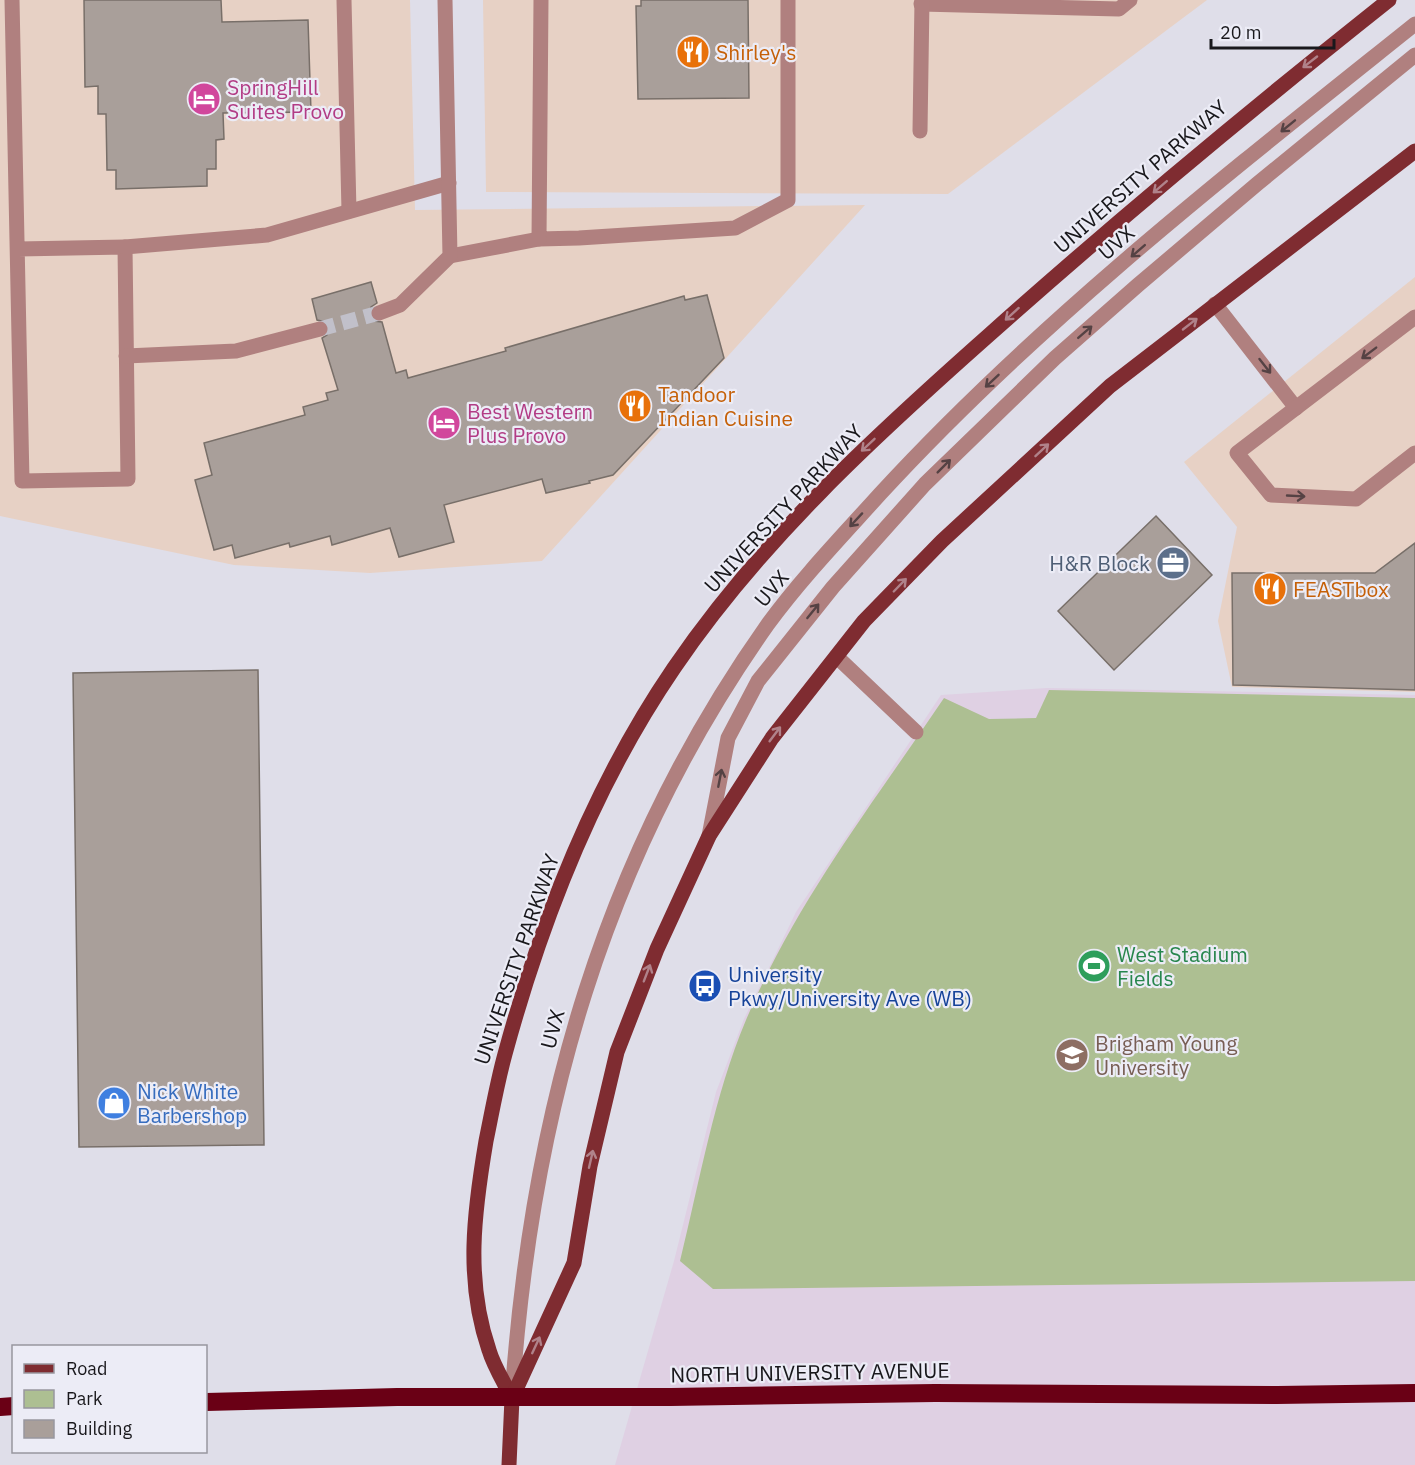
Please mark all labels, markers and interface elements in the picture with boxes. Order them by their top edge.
scale bar [1211,12,1334,50]
text: 20 m [1220,21,1262,44]
restaurant icon: Shirley's [675,34,711,70]
place label: Shirley's [716,38,796,66]
one-way arrow [1302,56,1318,69]
place label: SpringHill Suites Provo [227,73,344,125]
hotel icon: SpringHill Suites Provo [186,81,222,117]
street label: UNIVERSITY PARKWAY [1047,93,1233,259]
one-way arrow [1280,120,1296,133]
one-way arrow [1153,180,1168,194]
street label: UVX [1092,218,1140,266]
one-way arrow [1131,244,1146,258]
one-way arrow [1005,307,1020,321]
one-way arrow [1182,317,1198,330]
one-way arrow [1078,325,1093,339]
one-way arrow [1361,346,1377,359]
one-way arrow [1258,358,1271,374]
one-way arrow [985,374,1000,388]
place label: Tandoor Indian Cuisine [658,380,793,432]
restaurant icon: Tandoor Indian Cuisine [617,388,653,424]
place label: Best Western Plus Provo [467,397,593,449]
hotel icon: Best Western Plus Provo [426,405,462,441]
street label: UNIVERSITY PARKWAY [697,417,869,598]
one-way arrow [861,438,876,453]
one-way arrow [1034,443,1049,457]
one-way arrow [936,458,951,473]
one-way arrow [1286,491,1306,502]
one-way arrow [849,513,863,528]
office icon: H&R Block [1155,545,1191,581]
place label: H&R Block [1049,549,1150,577]
street label: UVX [747,564,795,612]
restaurant icon: FEASTbox [1252,571,1288,607]
place label: FEASTbox [1293,575,1389,603]
one-way arrow [893,577,908,592]
one-way arrow [807,603,820,619]
one-way arrow [769,726,782,742]
one-way arrow [715,769,726,788]
street label: UNIVERSITY PARKWAY [467,849,565,1068]
place label: West Stadium Fields [1117,940,1248,992]
sports icon: West Stadium Fields [1076,948,1112,984]
place label: University Pkwy/University Ave (WB) [728,960,972,1012]
one-way arrow [643,964,654,983]
bus stop icon: University Pkwy/University Ave (WB) [687,968,723,1004]
street label: UVX [533,1006,571,1052]
place label: Brigham Young University [1095,1029,1237,1081]
school or university icon: Brigham Young University [1054,1037,1090,1073]
place label: Nick White Barbershop [137,1077,247,1129]
shop icon: Nick White Barbershop [96,1085,132,1121]
one-way arrow [586,1150,598,1169]
one-way arrow [531,1336,543,1354]
legend [12,1345,207,1453]
street label: NORTH UNIVERSITY AVENUE [670,1356,950,1388]
text: Road [66,1357,107,1380]
text: Park [66,1387,103,1410]
text: Building [66,1417,133,1440]

